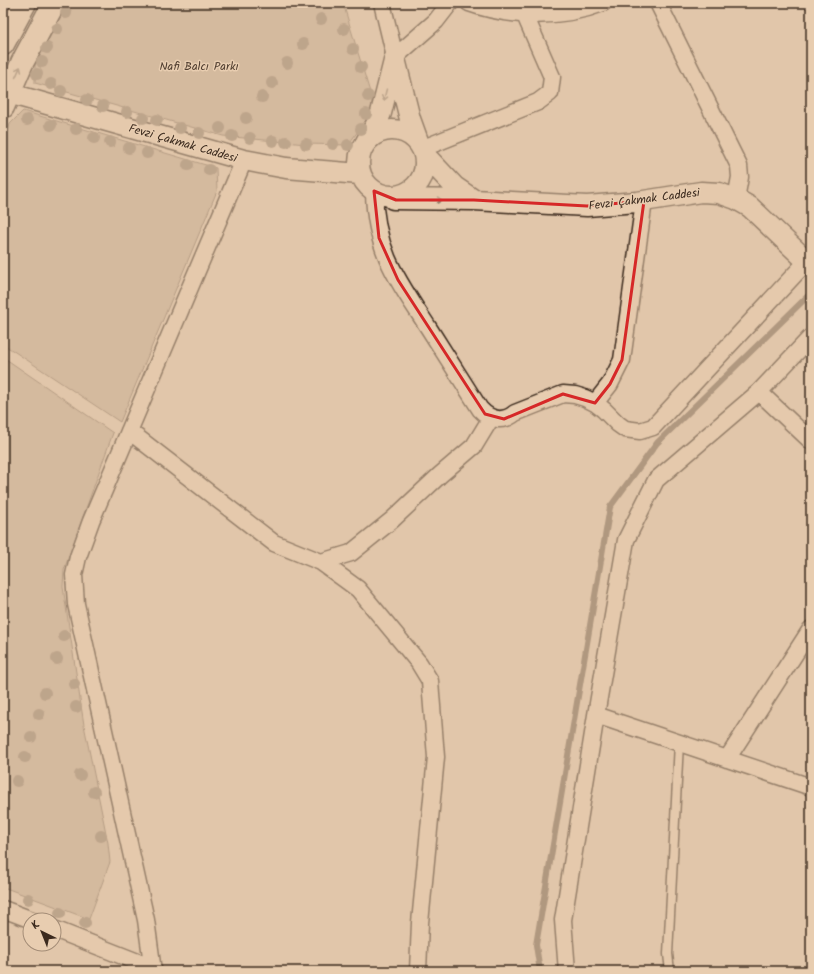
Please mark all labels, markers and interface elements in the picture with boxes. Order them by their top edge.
park label: Nafi Balcı Parkı [159,57,239,76]
one-way arrow [15,66,22,78]
one-way arrow [381,88,389,101]
street label: Fevzi Çakmak Caddesi [126,119,240,168]
street label: Fevzi Çakmak Caddesi [587,183,702,216]
one-way arrow [429,196,442,204]
north arrow [22,912,62,952]
text: K [27,916,45,934]

